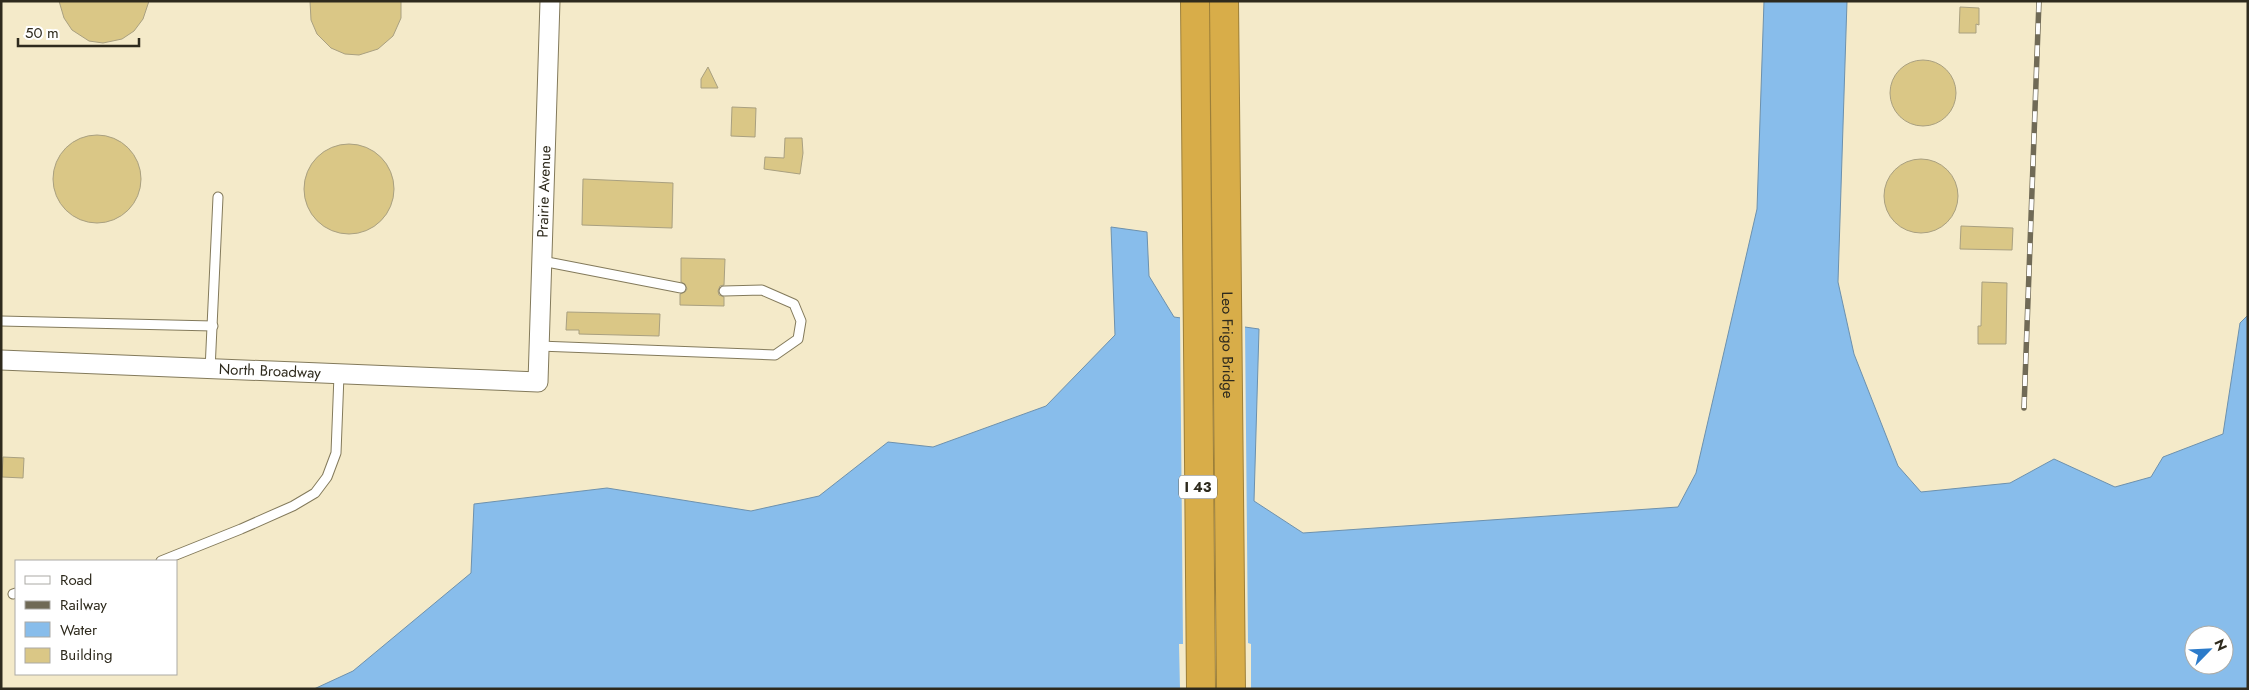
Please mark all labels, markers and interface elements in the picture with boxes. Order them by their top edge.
scale bar [18,15,139,47]
text: 50 m [25,22,59,44]
street label: Prairie Avenue [532,145,556,238]
street label: Leo Frigo Bridge [1216,291,1239,399]
street label: North Broadway [218,358,322,384]
road number: I 43 [1179,476,1217,498]
legend [15,560,178,675]
text: Road [60,569,92,591]
text: Railway [60,594,107,616]
text: Water [60,619,98,641]
north arrow [2184,625,2234,675]
text: N [2209,636,2232,654]
text: Building [60,644,112,666]

